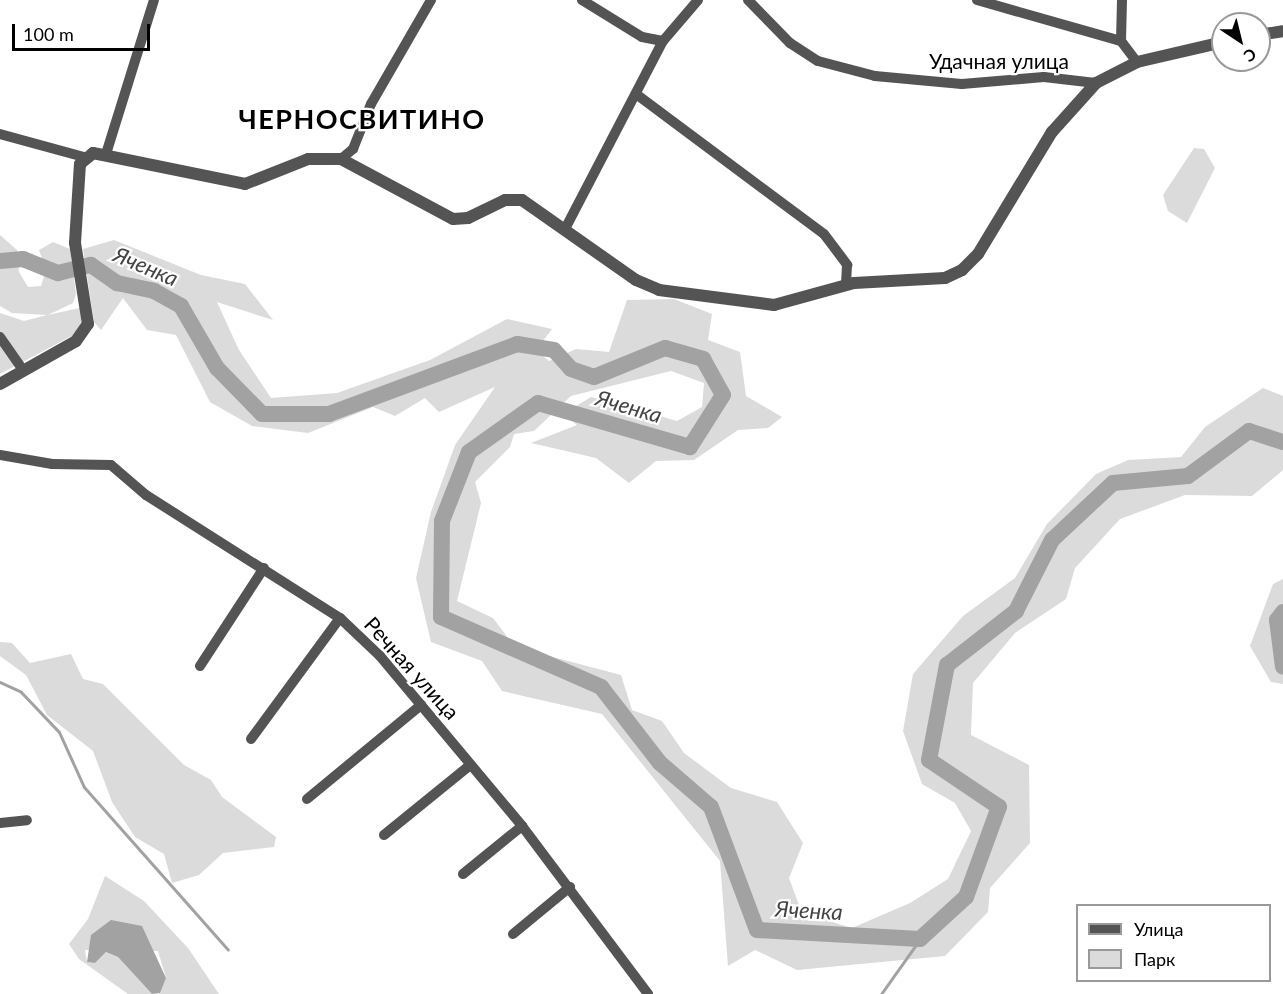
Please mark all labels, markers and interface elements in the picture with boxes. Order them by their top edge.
scale bar [15,12,153,50]
north arrow [1211,12,1271,72]
text: 100 m [23,23,74,45]
text: С [1241,45,1260,66]
street label: Удачная улица [929,48,1069,74]
district label: ЧЕРНОСВИТИНО [238,103,486,135]
water label: Яченка [110,241,182,291]
water label: Яченка [593,384,665,428]
street label: Речная улица [359,612,465,724]
water label: Яченка [775,895,843,925]
legend [1076,904,1271,982]
text: Улица [1134,918,1184,940]
text: Парк [1134,948,1175,970]

